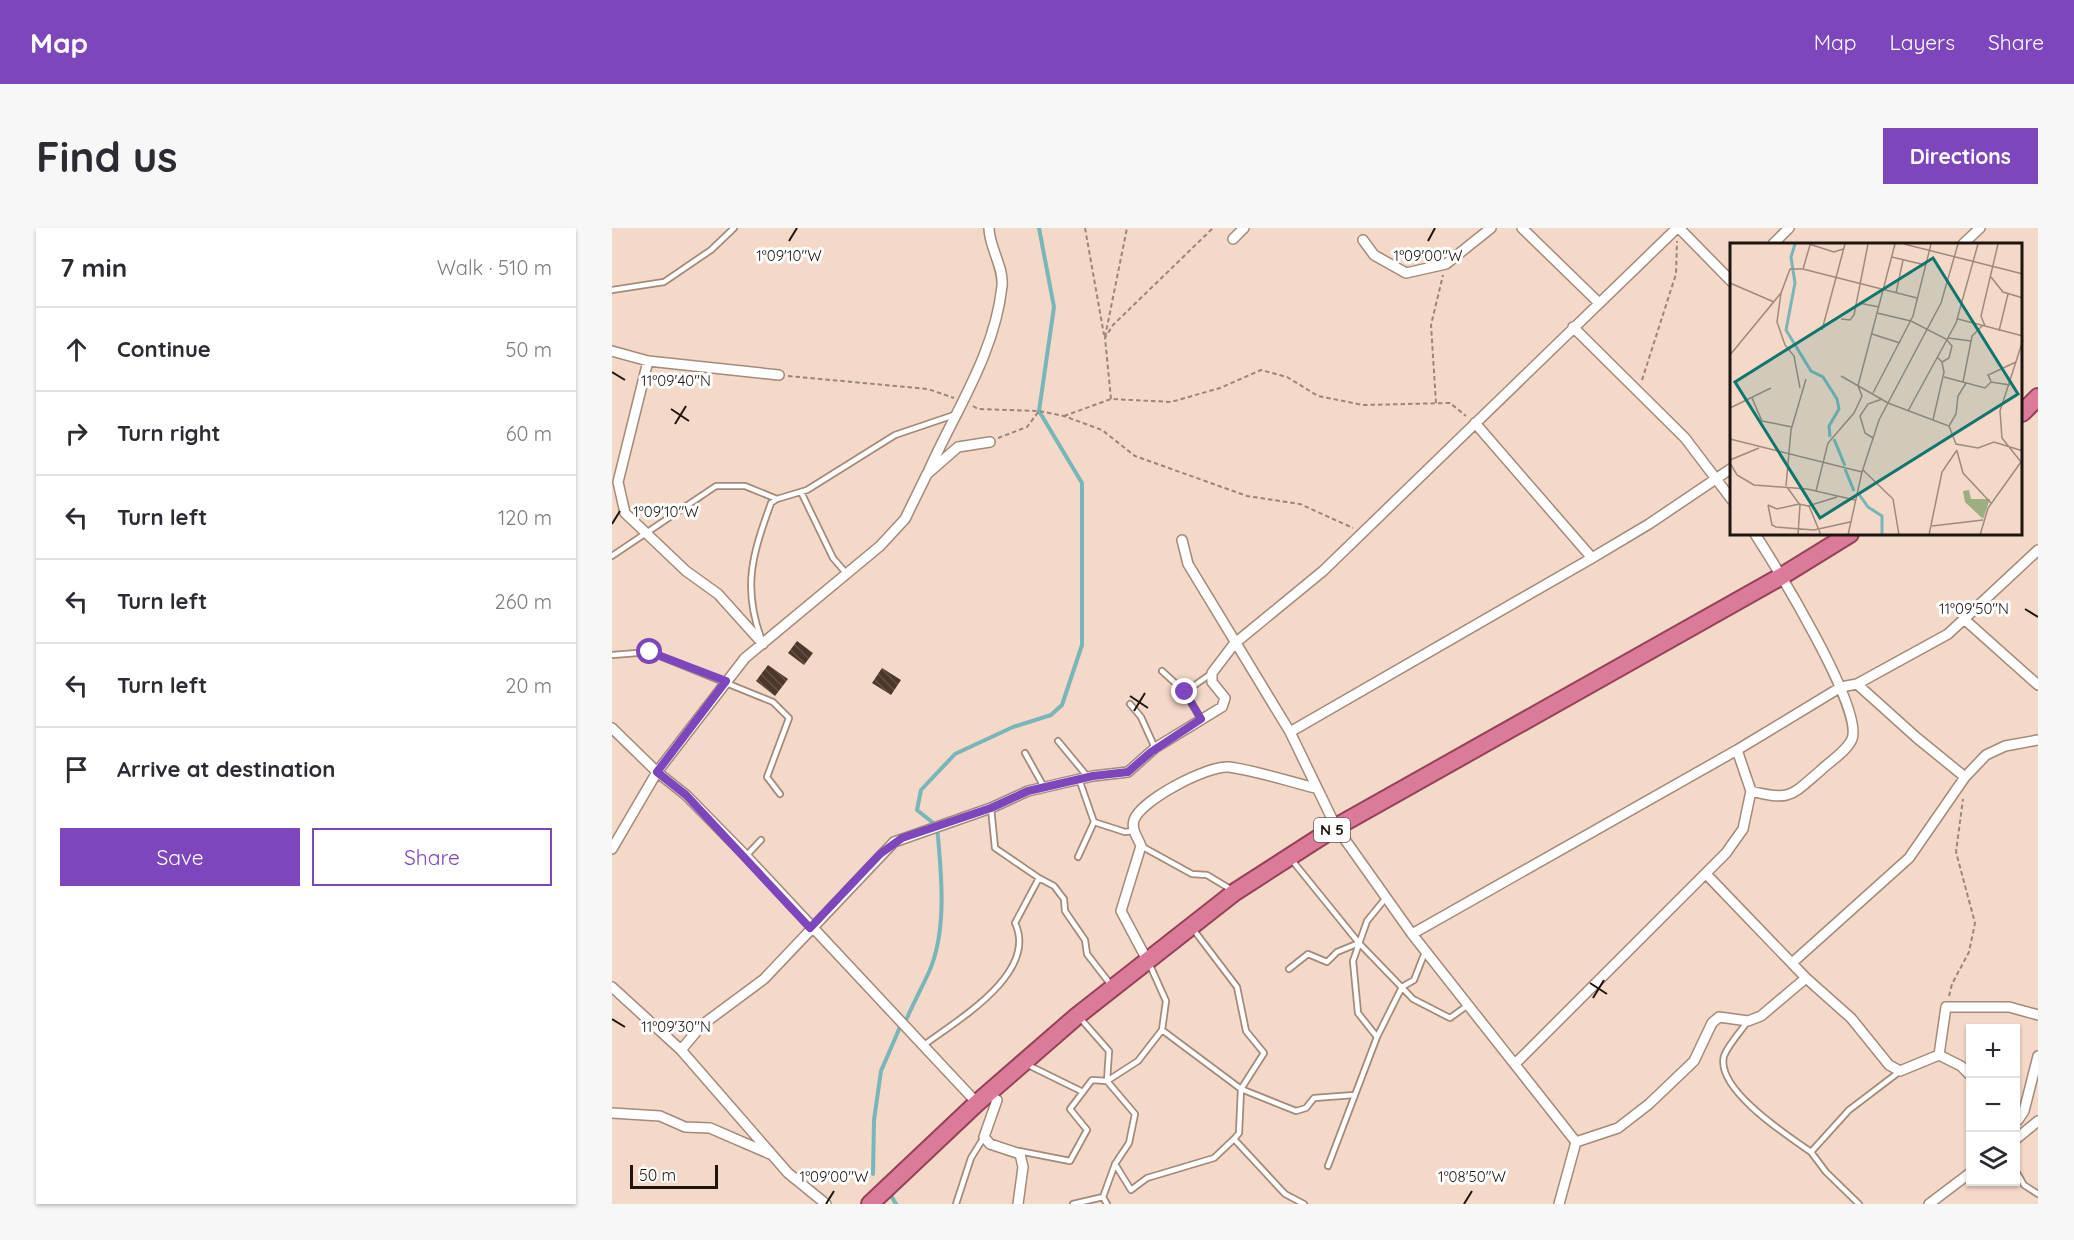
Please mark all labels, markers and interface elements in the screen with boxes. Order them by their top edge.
text: Map [30,25,88,60]
text: Map [1814,29,1857,55]
text: Layers [1890,29,1955,55]
text: Share [1988,29,2044,55]
button: Directions [1883,128,2038,184]
text: Find us [36,130,178,183]
inset map [1730,243,2023,536]
text: 1°09'10"W [756,246,822,265]
text: 1°09'00"W [1394,246,1463,265]
text: 7 min [60,251,127,284]
text: Walk · 510 m [437,255,552,280]
icon: ahead [60,333,93,366]
text: Continue [117,335,211,363]
text: 50 m [506,337,552,362]
text: 11°09'40"N [641,371,711,390]
icon: right [60,417,93,450]
text: Turn right [117,419,221,447]
text: 60 m [506,421,552,446]
icon: left [60,501,93,534]
text: 1°09'10"W [633,502,699,521]
text: Turn left [117,503,207,531]
text: 120 m [498,505,552,530]
icon: left [60,585,93,618]
text: Turn left [117,587,207,615]
text: 260 m [495,589,552,614]
text: 11°09'50"N [1939,599,2009,618]
route start [636,638,662,664]
icon: left [60,669,93,702]
text: Turn left [117,671,207,699]
text: 20 m [505,673,552,698]
route end [1171,678,1197,704]
icon: arrive [60,753,93,786]
text: Arrive at destination [117,755,335,783]
road number: N 5 [1314,818,1350,842]
button: Save [60,828,300,886]
button: Share [312,828,552,886]
text: 11°09'30"N [641,1017,711,1036]
map controls [1966,1024,2020,1186]
button: + [1966,1024,2020,1078]
button: − [1966,1078,2020,1132]
button: layers [1966,1132,2020,1186]
scale bar [630,1162,718,1190]
text: 50 m [639,1165,676,1185]
text: 1°09'00"W [800,1167,869,1186]
text: 1°08'50"W [1438,1167,1506,1186]

